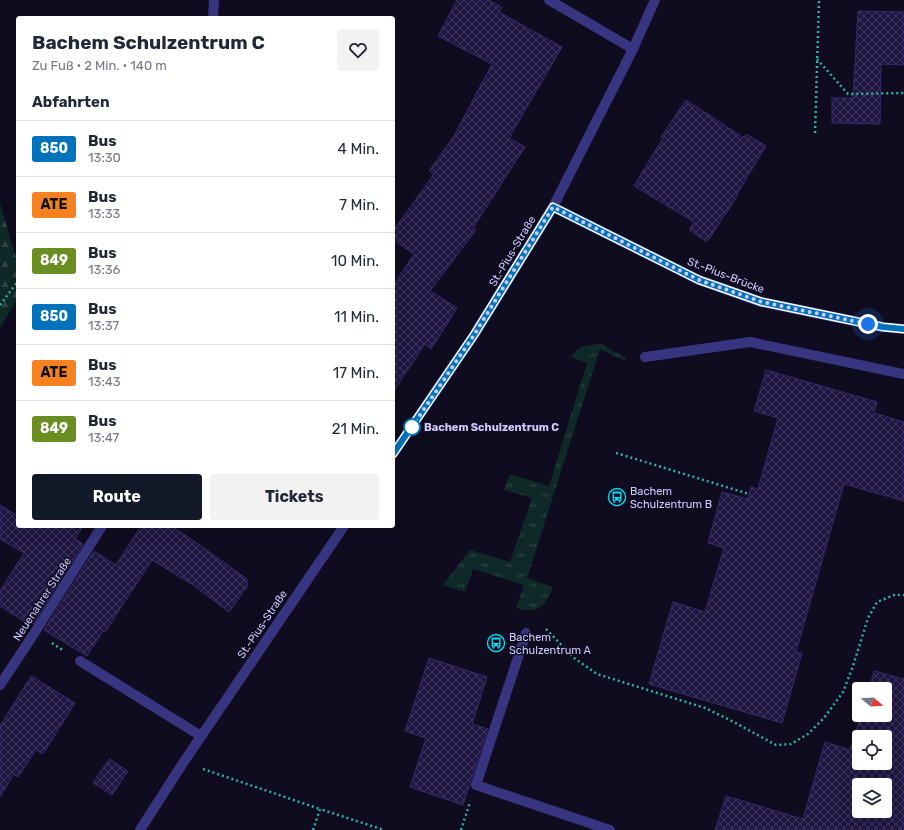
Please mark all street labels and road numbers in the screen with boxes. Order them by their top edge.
street label: St.-Pius-Straße [486,214,538,289]
street label: St.-Pius-Brücke [685,255,766,296]
street label: Neuenahrer Straße [11,555,74,643]
street label: St.-Pius-Straße [235,588,290,661]

